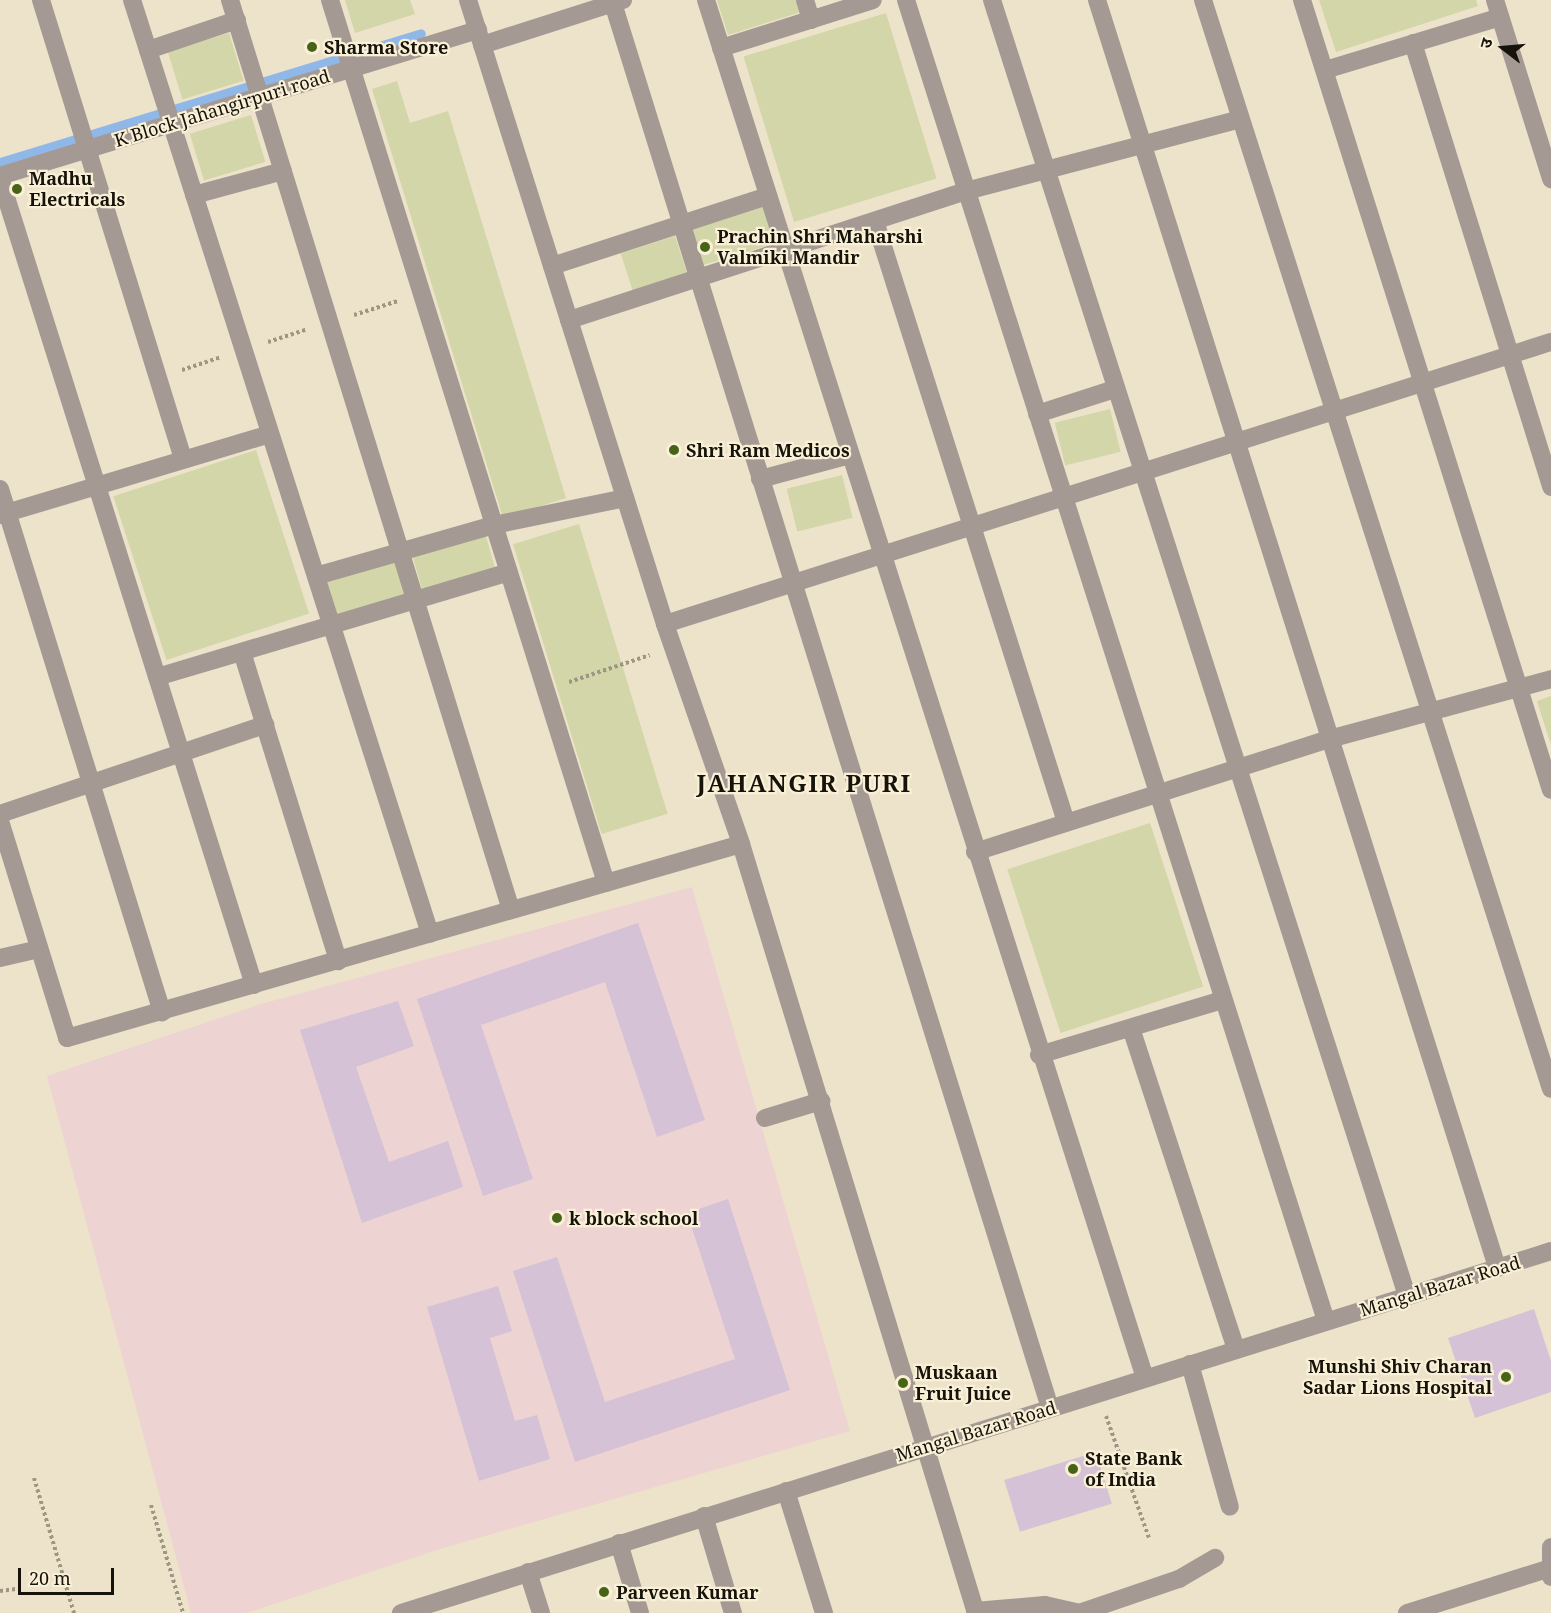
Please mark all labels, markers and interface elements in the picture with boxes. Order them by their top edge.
north arrow [1473,18,1533,78]
place label: Sharma Store [324,36,448,58]
text: उ [1474,36,1498,51]
marker: Sharma Store [305,40,319,54]
street label: K Block Jahangirpuri road [112,65,332,151]
place label: Madhu Electricals [29,168,125,210]
marker: Madhu Electricals [10,182,24,196]
place label: Prachin Shri Maharshi Valmiki Mandir [717,226,923,268]
marker: Prachin Shri Maharshi Valmiki Mandir [698,240,712,254]
place label: Shri Ram Medicos [686,439,850,461]
marker: Shri Ram Medicos [667,443,681,457]
district label: JAHANGIR PURI [696,769,912,797]
place label: k block school [569,1207,698,1229]
marker: k block school [550,1211,564,1225]
street label: Mangal Bazar Road [1357,1251,1523,1321]
place label: Munshi Shiv Charan Sadar Lions Hospital [1303,1356,1492,1398]
place label: Muskaan Fruit Juice [915,1362,1011,1404]
marker: Munshi Shiv Charan Sadar Lions Hospital [1497,1368,1515,1386]
marker: Muskaan Fruit Juice [896,1376,910,1390]
street label: Mangal Bazar Road [893,1396,1059,1466]
place label: State Bank of India [1085,1448,1182,1490]
marker: State Bank of India [1066,1462,1080,1476]
scale bar [21,1556,117,1594]
text: 20 m [29,1566,71,1590]
place label: Parveen Kumar [616,1581,759,1603]
marker: Parveen Kumar [597,1585,611,1599]

